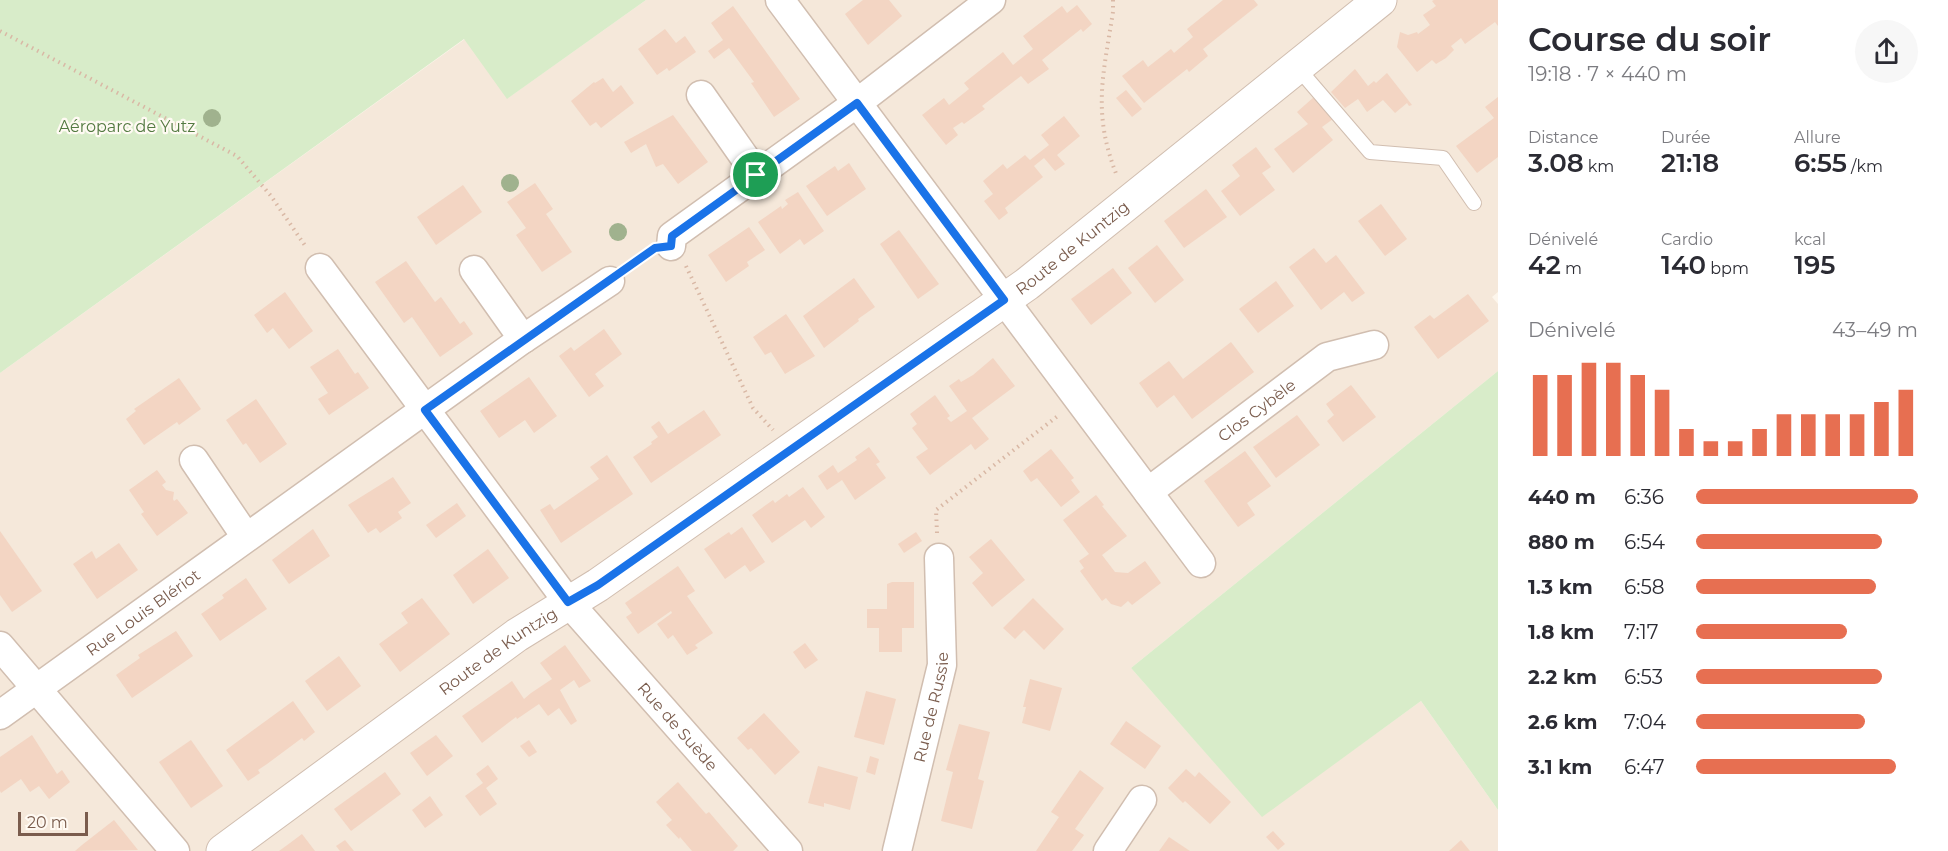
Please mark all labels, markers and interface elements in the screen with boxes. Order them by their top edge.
text: Course du soir [1528,19,1771,59]
button: share [1855,20,1918,83]
text: 19:18 · 7 × 440 m [1528,62,1687,86]
park label: Aéroparc de Yutz [59,117,195,136]
text: Distance [1528,128,1598,147]
text: Durée [1661,128,1711,147]
text: Allure [1794,128,1841,147]
text: 3.08 [1528,147,1584,179]
text: 21:18 [1661,147,1719,179]
text: 6:55 [1794,147,1847,179]
pin [730,149,781,200]
text: km [1584,157,1614,176]
text: /km [1847,157,1883,176]
icon: arrive [739,158,772,191]
street label: Route de Kuntzig [1012,196,1133,299]
text: Dénivelé [1528,230,1598,249]
text: Cardio [1661,230,1713,249]
text: kcal [1794,230,1826,249]
text: 42 [1528,249,1561,281]
text: 140 [1661,249,1706,281]
text: 195 [1794,249,1835,281]
text: m [1561,259,1582,278]
text: bpm [1706,259,1749,278]
text: Dénivelé [1528,318,1616,342]
text: 43–49 m [1832,318,1918,342]
street label: Clos Cybèle [1214,375,1299,445]
text: 440 m [1528,485,1596,509]
text: 6:36 [1624,485,1664,509]
text: 880 m [1528,530,1595,554]
text: 6:54 [1624,530,1665,554]
street label: Rue Louis Blériot [82,565,204,660]
text: 1.3 km [1528,575,1593,599]
text: 6:58 [1624,575,1665,599]
street label: Route de Kuntzig [435,603,560,699]
text: 1.8 km [1528,620,1594,644]
text: 7:17 [1624,620,1659,644]
street label: Rue de Russie [909,652,952,764]
text: 2.2 km [1528,665,1597,689]
text: 6:53 [1624,665,1663,689]
street label: Rue de Suède [634,678,722,775]
text: 2.6 km [1528,710,1597,734]
text: 7:04 [1624,710,1666,734]
text: 3.1 km [1528,755,1592,779]
text: 6:47 [1624,755,1664,779]
scale bar [18,809,88,836]
text: 20 m [27,813,68,832]

